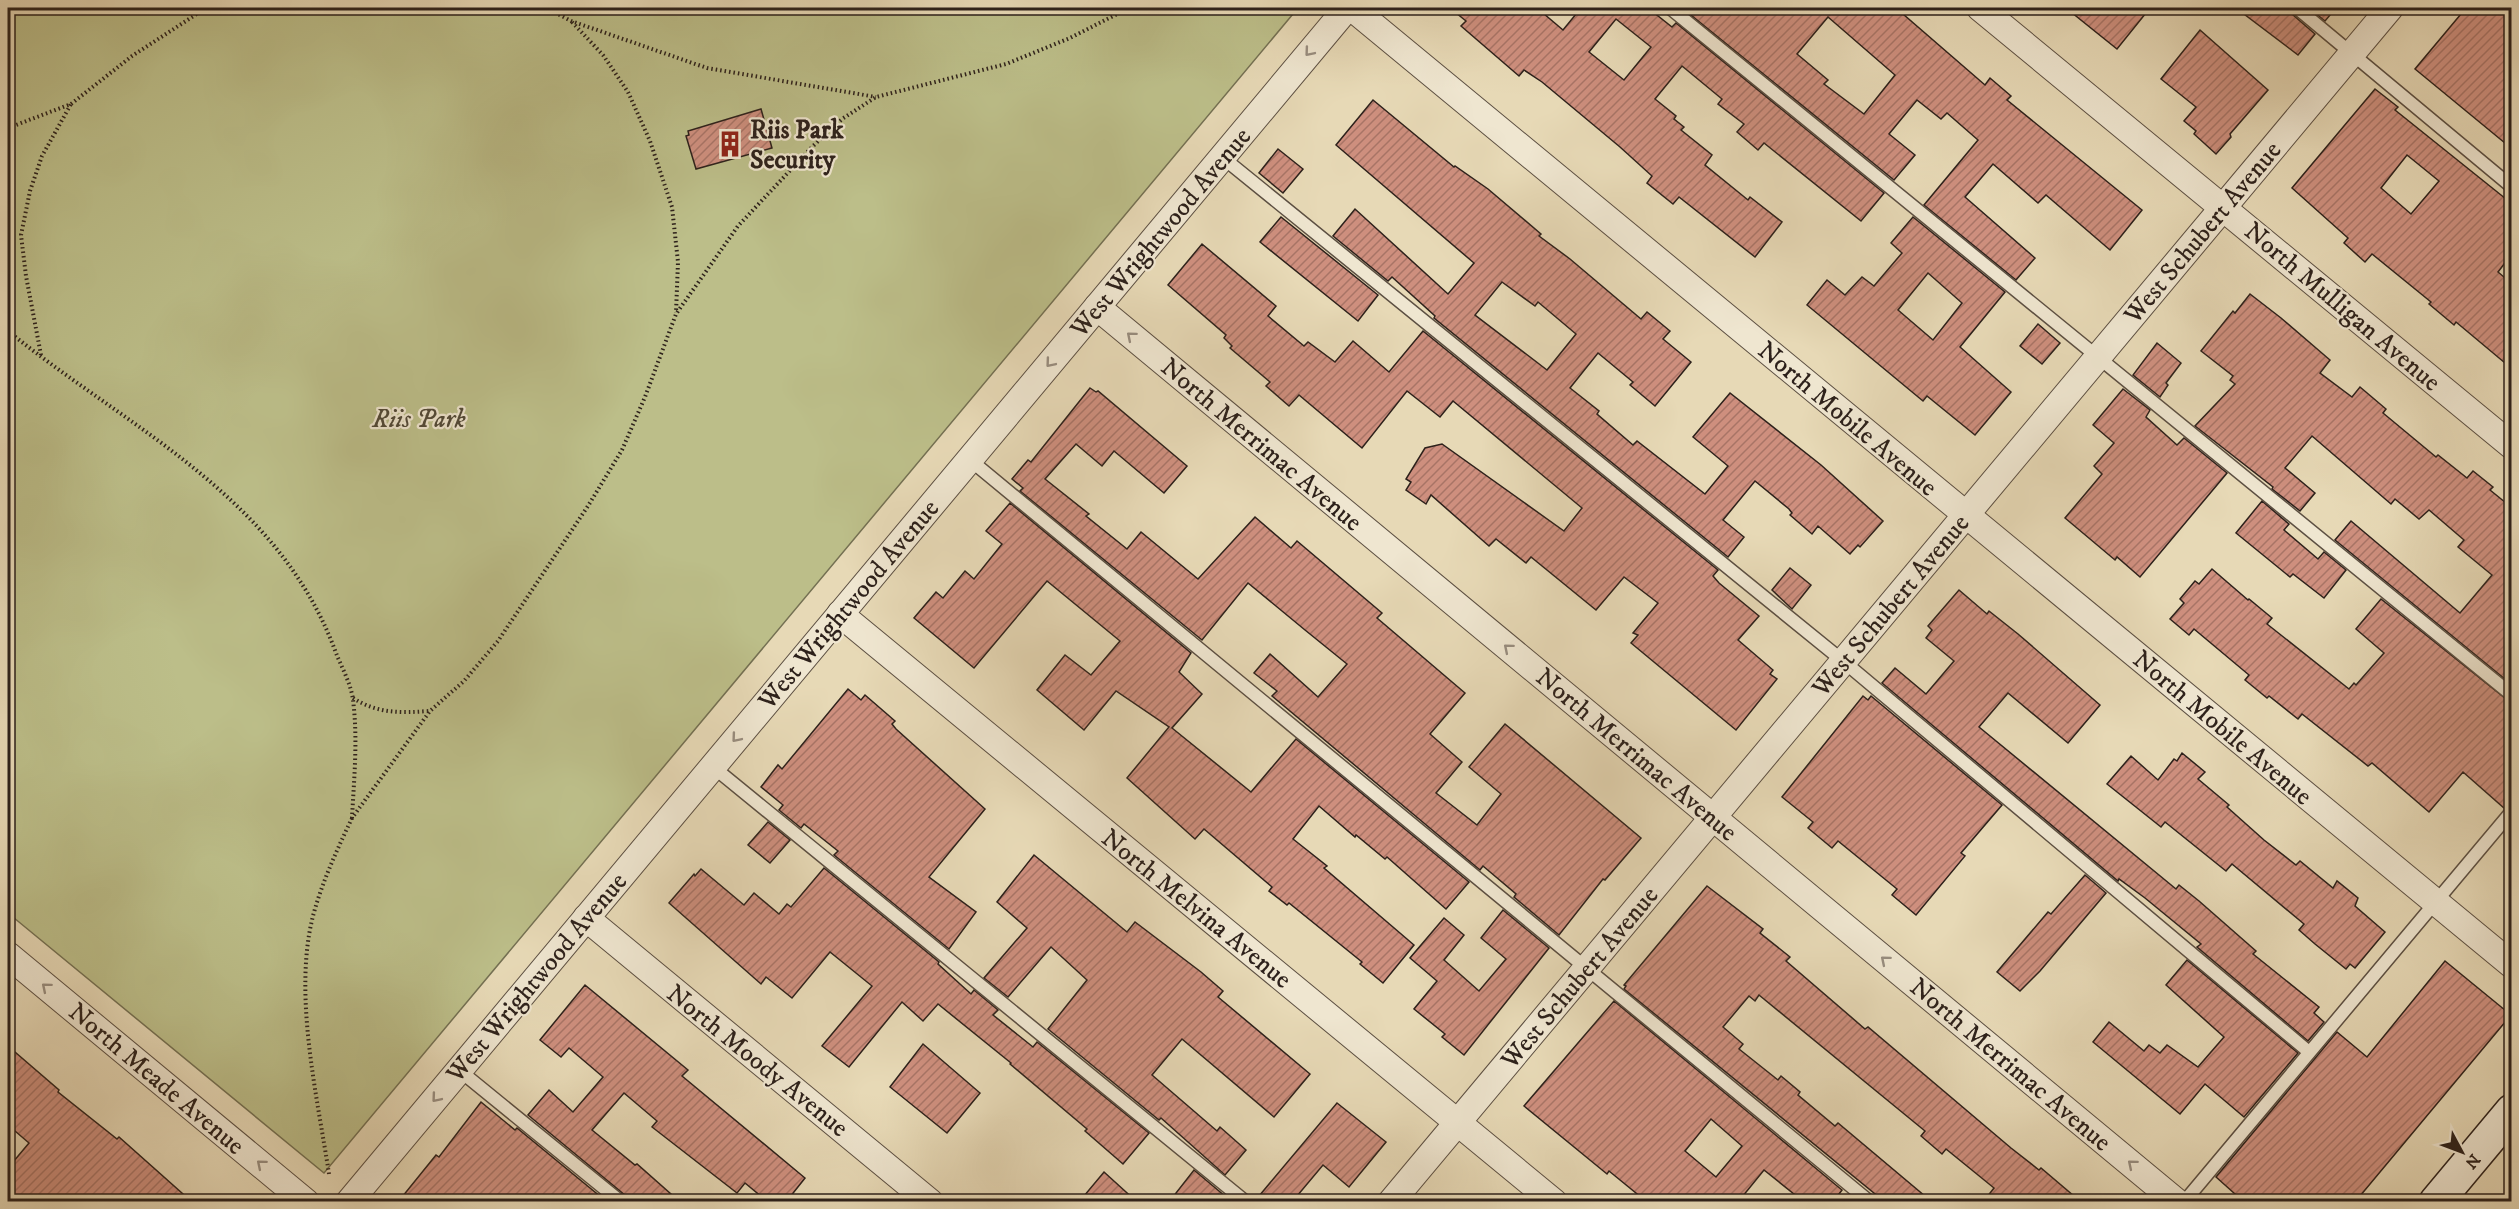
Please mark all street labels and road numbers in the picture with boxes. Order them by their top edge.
street label: West Wrightwood Avenue [1063,121,1259,346]
street label: West Schubert Avenue [2116,135,2289,332]
street label: North Mulligan Avenue [2237,215,2447,399]
street label: North Mobile Avenue [1750,334,1944,504]
street label: North Merrimac Avenue [1153,351,1369,539]
street label: West Wrightwood Avenue [751,493,947,718]
street label: West Schubert Avenue [1804,508,1977,705]
street label: North Mobile Avenue [2125,643,2319,813]
street label: North Merrimac Avenue [1528,661,1744,849]
street label: North Melvina Avenue [1094,822,1298,996]
street label: West Wrightwood Avenue [439,866,635,1091]
street label: West Schubert Avenue [1493,880,1666,1077]
street label: North Merrimac Avenue [1902,971,2118,1159]
street label: North Moody Avenue [659,978,855,1145]
street label: North Meade Avenue [61,996,251,1163]

